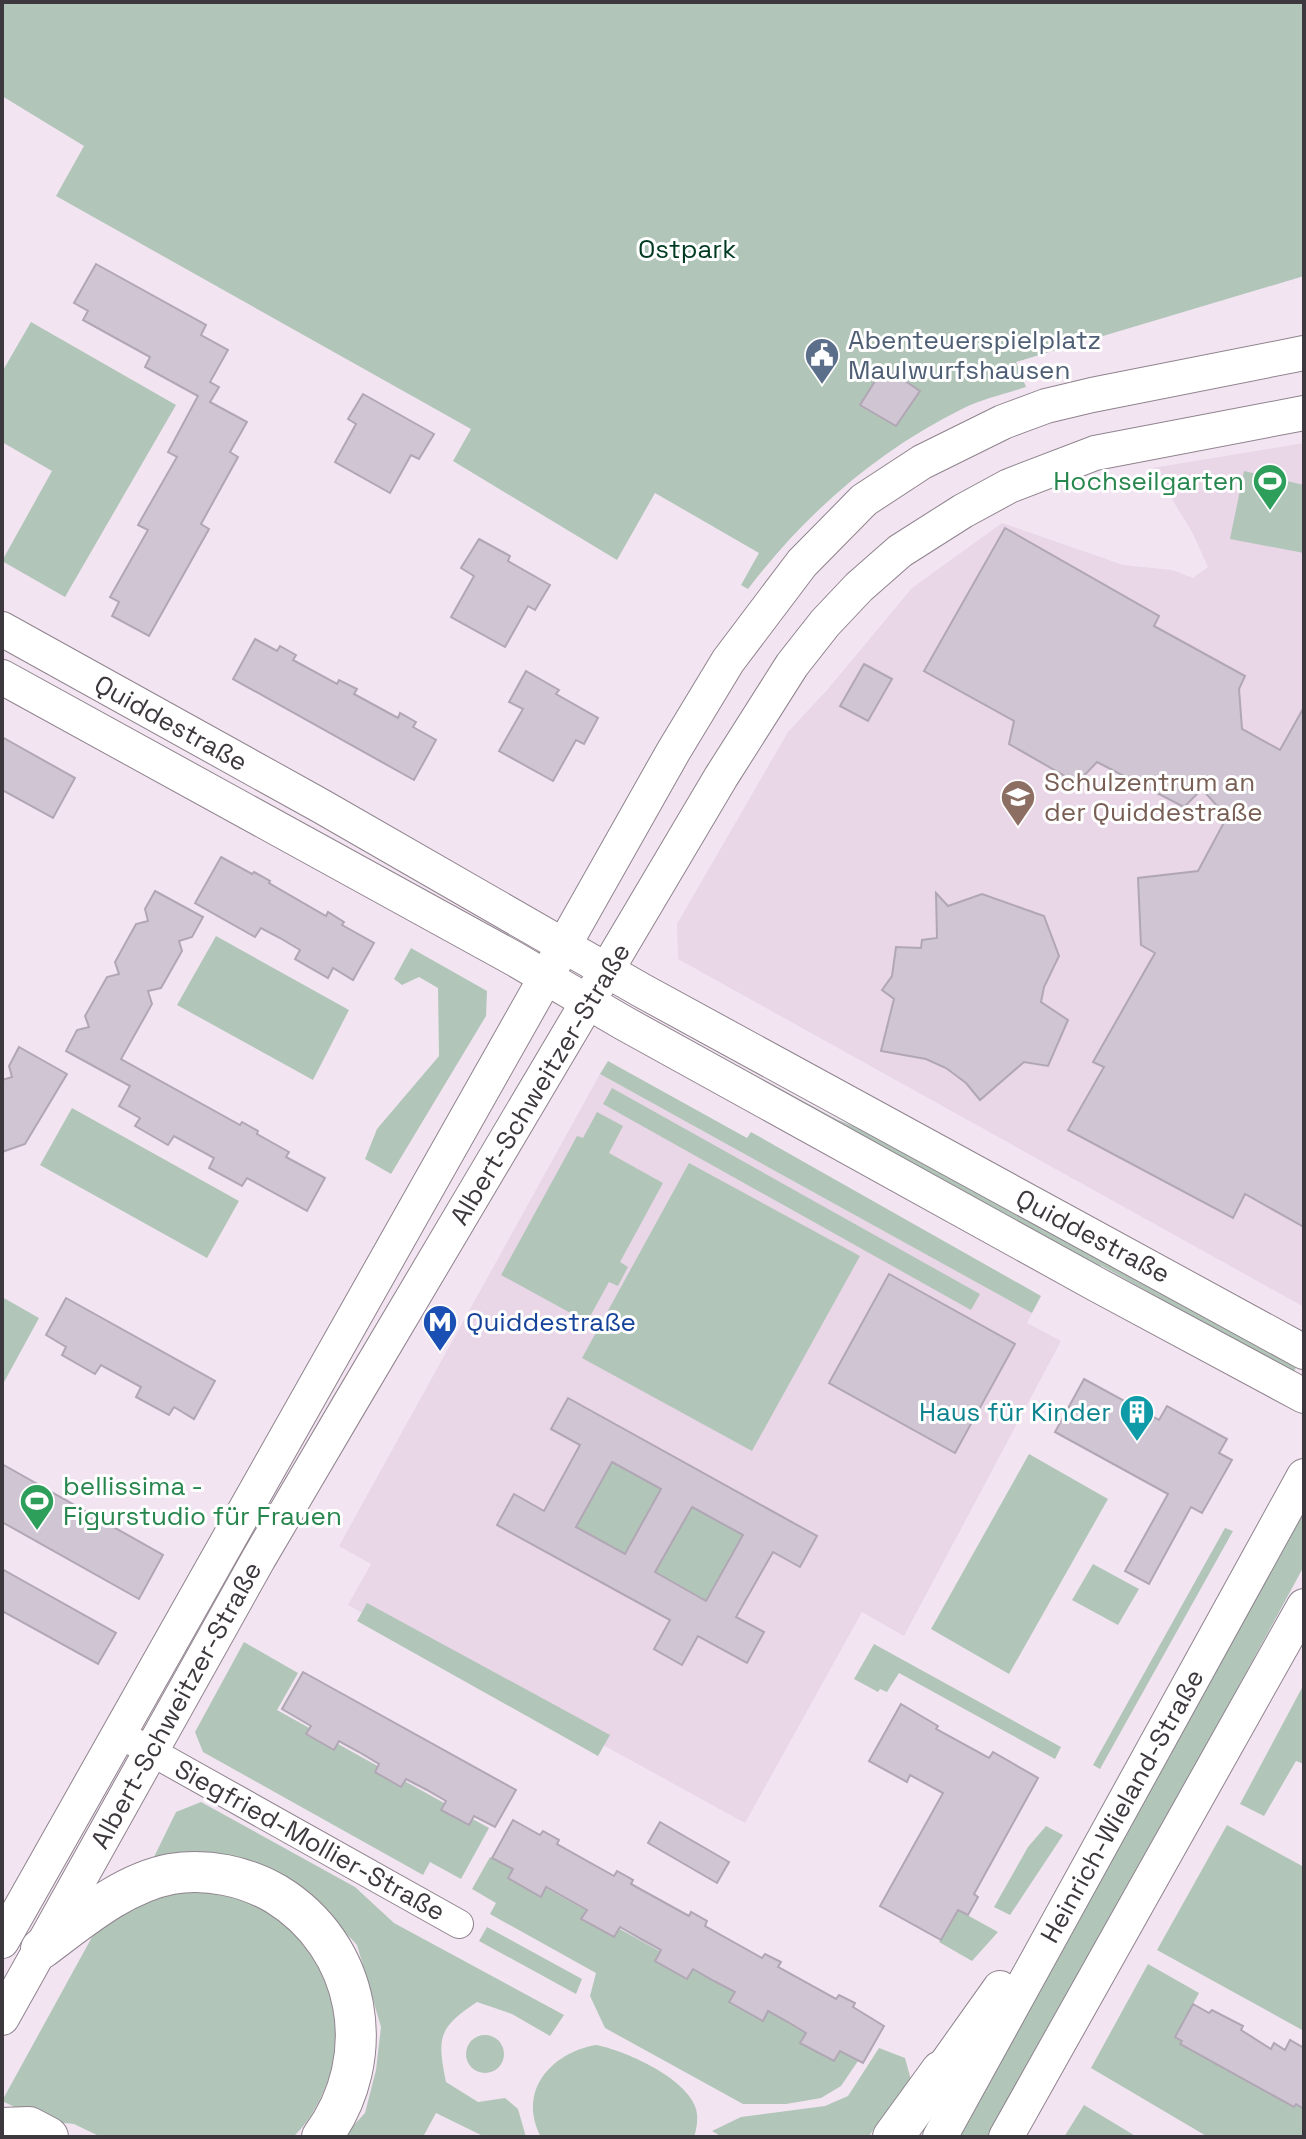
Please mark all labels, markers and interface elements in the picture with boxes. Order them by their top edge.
park label: Ostpark [638,232,736,266]
place label: Abenteuerspielplatz Maulwurfshausen [848,323,1101,387]
public building icon: Abenteuerspielplatz Maulwurfshausen [803,336,841,386]
sports icon: Hochseilgarten [1251,462,1289,512]
place label: Hochseilgarten [1053,464,1244,498]
street label: Quiddestraße [88,667,254,779]
place label: Schulzentrum an der Quiddestraße [1044,765,1263,829]
school or university icon: Schulzentrum an der Quiddestraße [999,778,1037,828]
street label: Albert-Schweitzer-Straße [442,937,638,1231]
street label: Quiddestraße [1010,1181,1176,1291]
metro station icon: Quiddestraße [421,1303,459,1353]
place label: Quiddestraße [466,1305,636,1339]
building icon: Haus für Kinder [1118,1393,1156,1443]
place label: Haus für Kinder [919,1395,1111,1429]
place label: bellissima - Figurstudio für Frauen [63,1469,342,1533]
sports icon: bellissima - Figurstudio für Frauen [18,1482,56,1532]
street label: Albert-Schweitzer-Straße [83,1555,269,1855]
street label: Heinrich-Wieland-Straße [1032,1663,1212,1949]
street label: Siegfried-Mollier-Straße [169,1751,451,1929]

